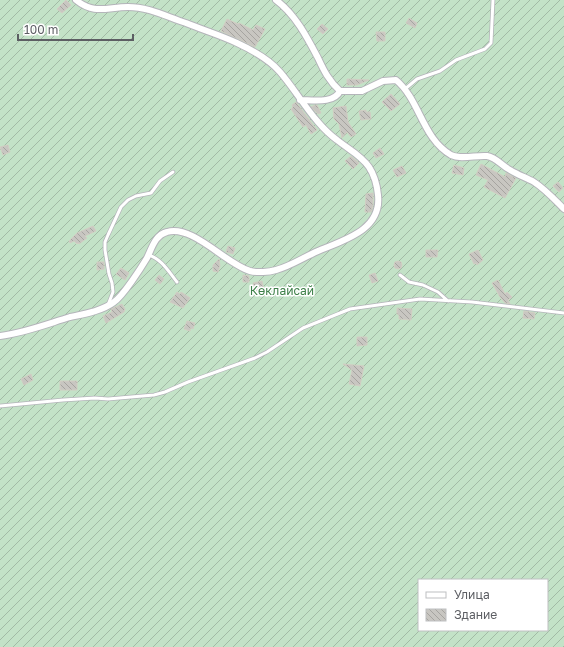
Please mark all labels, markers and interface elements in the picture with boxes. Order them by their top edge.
scale bar [18,16,133,42]
text: 100 m [24,22,58,37]
park label: Көклайсай [250,283,314,298]
legend [418,579,548,631]
text: Улица [454,587,490,602]
text: Здание [454,607,497,622]

